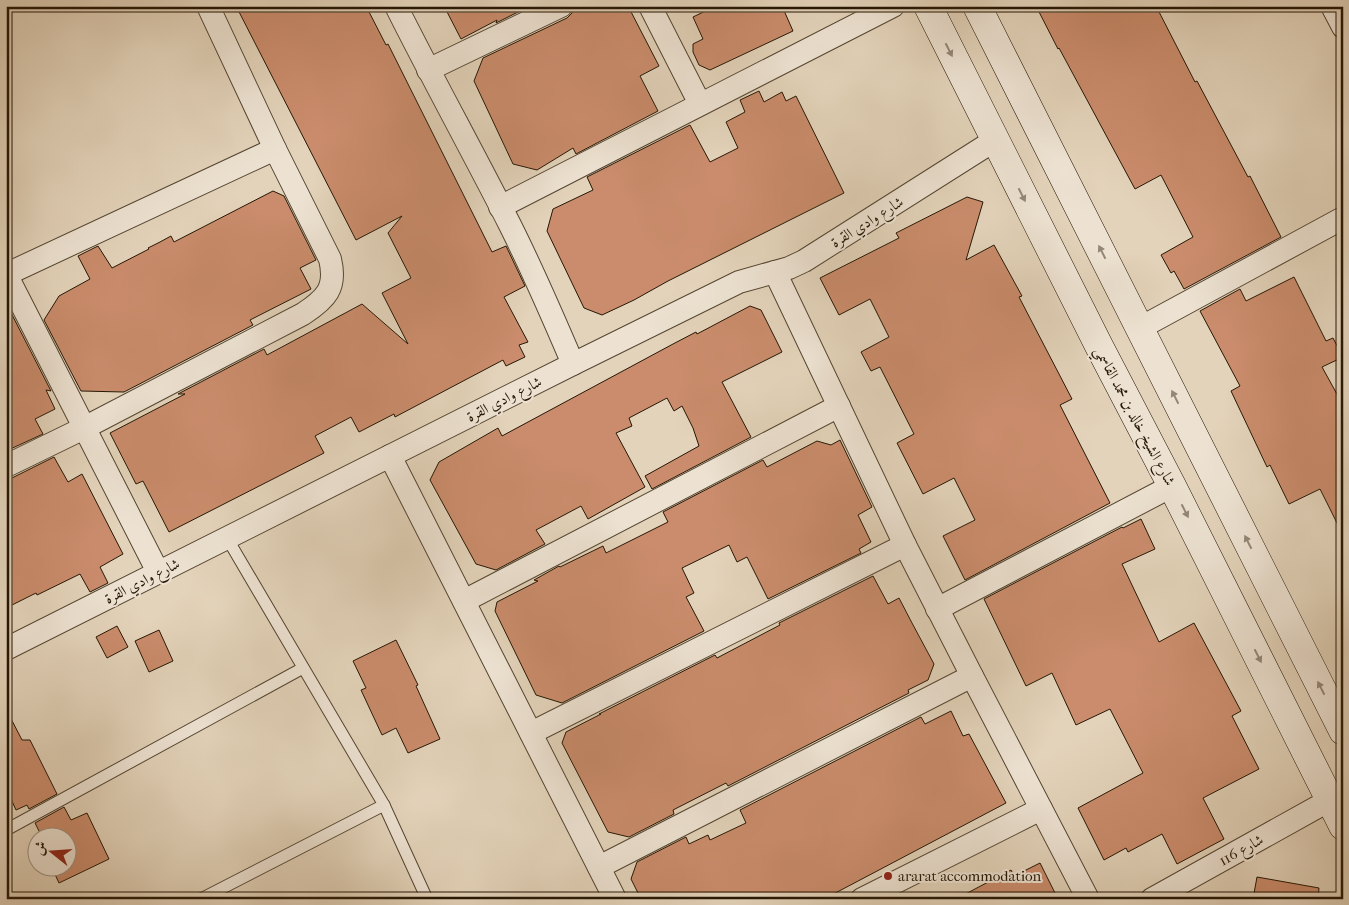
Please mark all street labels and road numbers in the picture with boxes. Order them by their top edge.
street label: شارع وادي القرة [827,193,909,255]
street label: شارع الشيخ خالد بن محمد القاسمي [1086,343,1179,491]
street label: شارع وادي القرة [463,372,547,429]
street label: شارع وادي القرة [101,554,185,611]
street label: شارع 116 [1216,830,1268,873]

